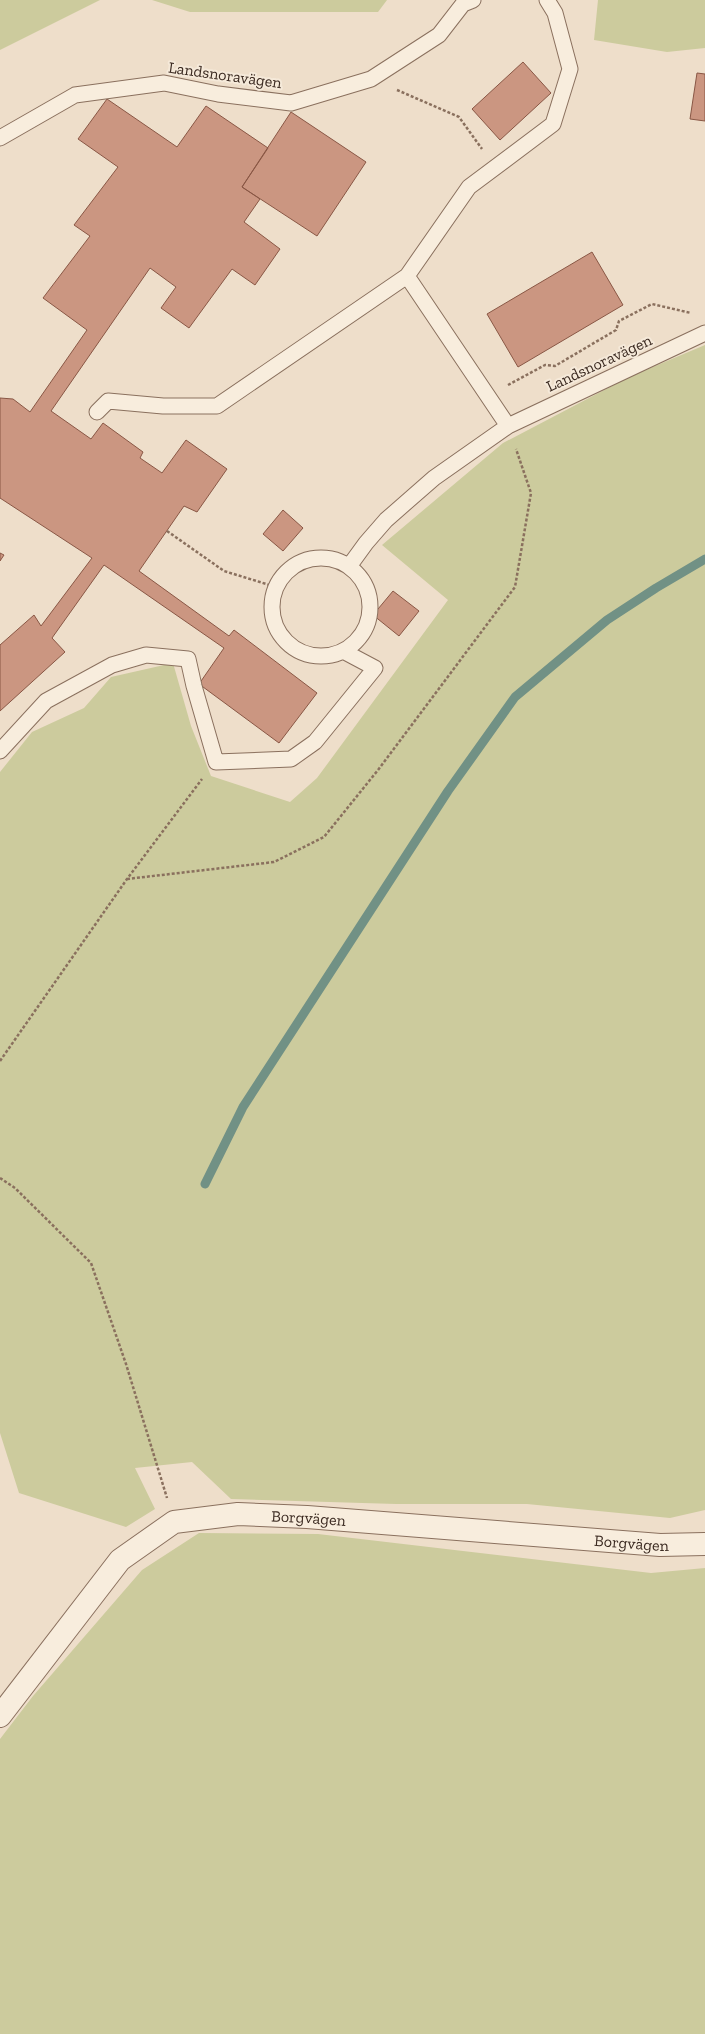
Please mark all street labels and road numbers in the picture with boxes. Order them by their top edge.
street label: Landsnoravägen [167,58,284,92]
street label: Landsnoravägen [543,330,656,396]
street label: Borgvägen [271,1506,347,1530]
street label: Borgvägen [594,1530,670,1555]

